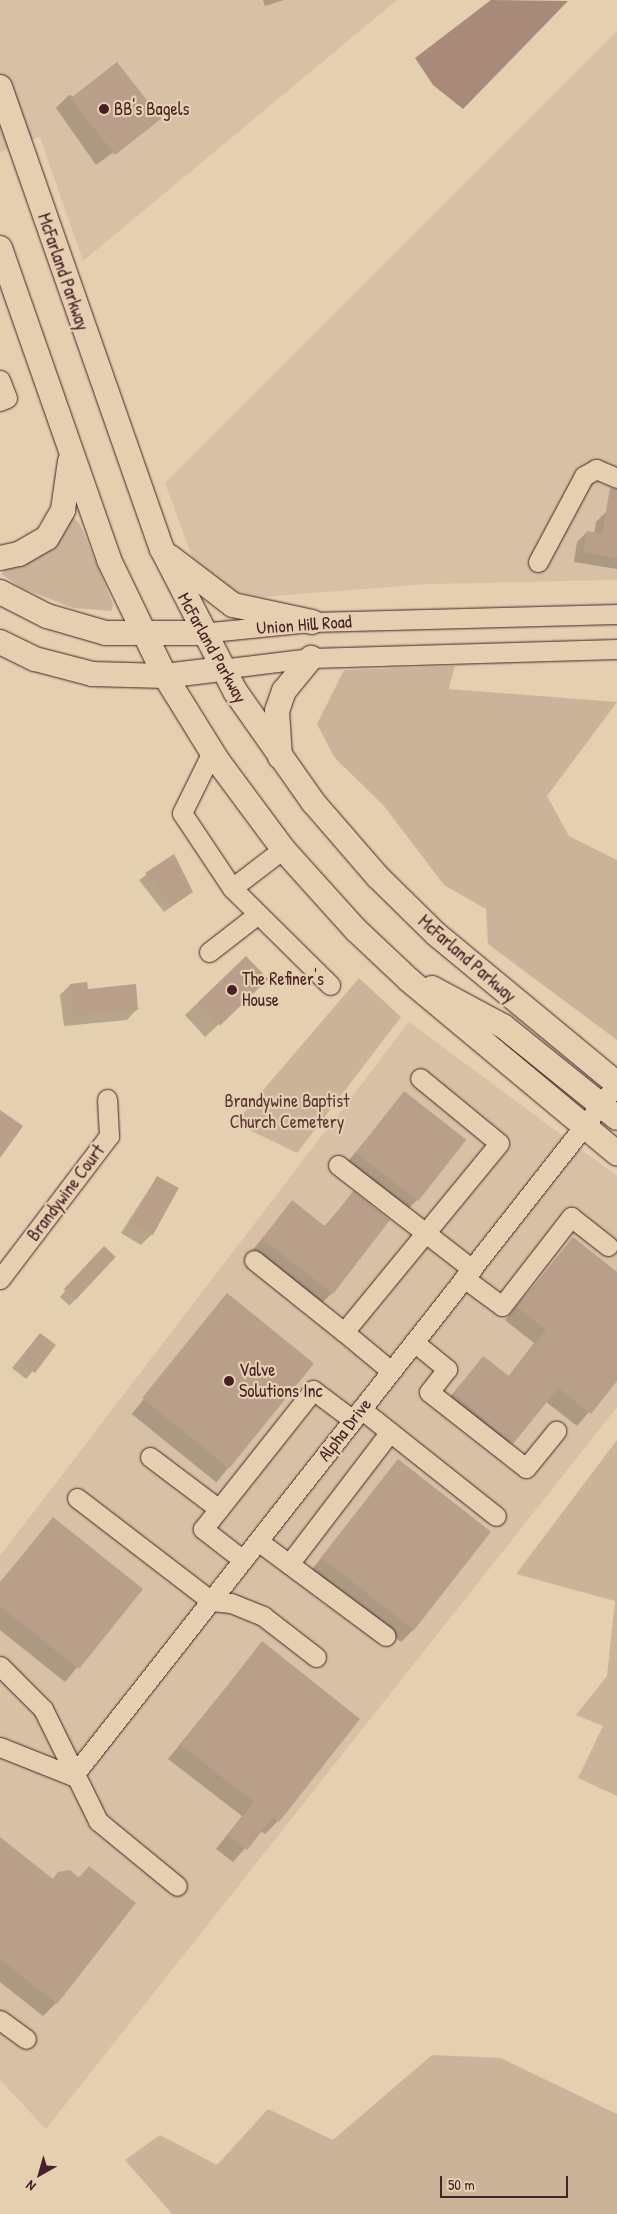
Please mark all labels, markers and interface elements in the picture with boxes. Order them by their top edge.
place label: BB's Bagels [114,98,189,120]
marker: BB's Bagels [98,103,110,115]
street label: McFarland Parkway [33,210,93,334]
street label: McFarland Parkway [173,589,251,707]
street label: Union Hill Road [256,611,352,639]
street label: McFarland Parkway [414,911,520,1007]
place label: The Refiner's House [242,969,324,1012]
marker: The Refiner's House [226,984,238,996]
park label: Brandywine Baptist Church Cemetery [225,1091,349,1134]
street label: Brandywine Court [23,1141,109,1245]
place label: Valve Solutions Inc [239,1360,323,1402]
marker: Valve Solutions Inc [223,1375,235,1387]
street label: Alpha Drive [314,1394,376,1466]
north arrow [15,2149,65,2199]
scale bar [442,2166,570,2198]
text: 50 m [448,2174,475,2195]
text: N [22,2176,39,2196]

